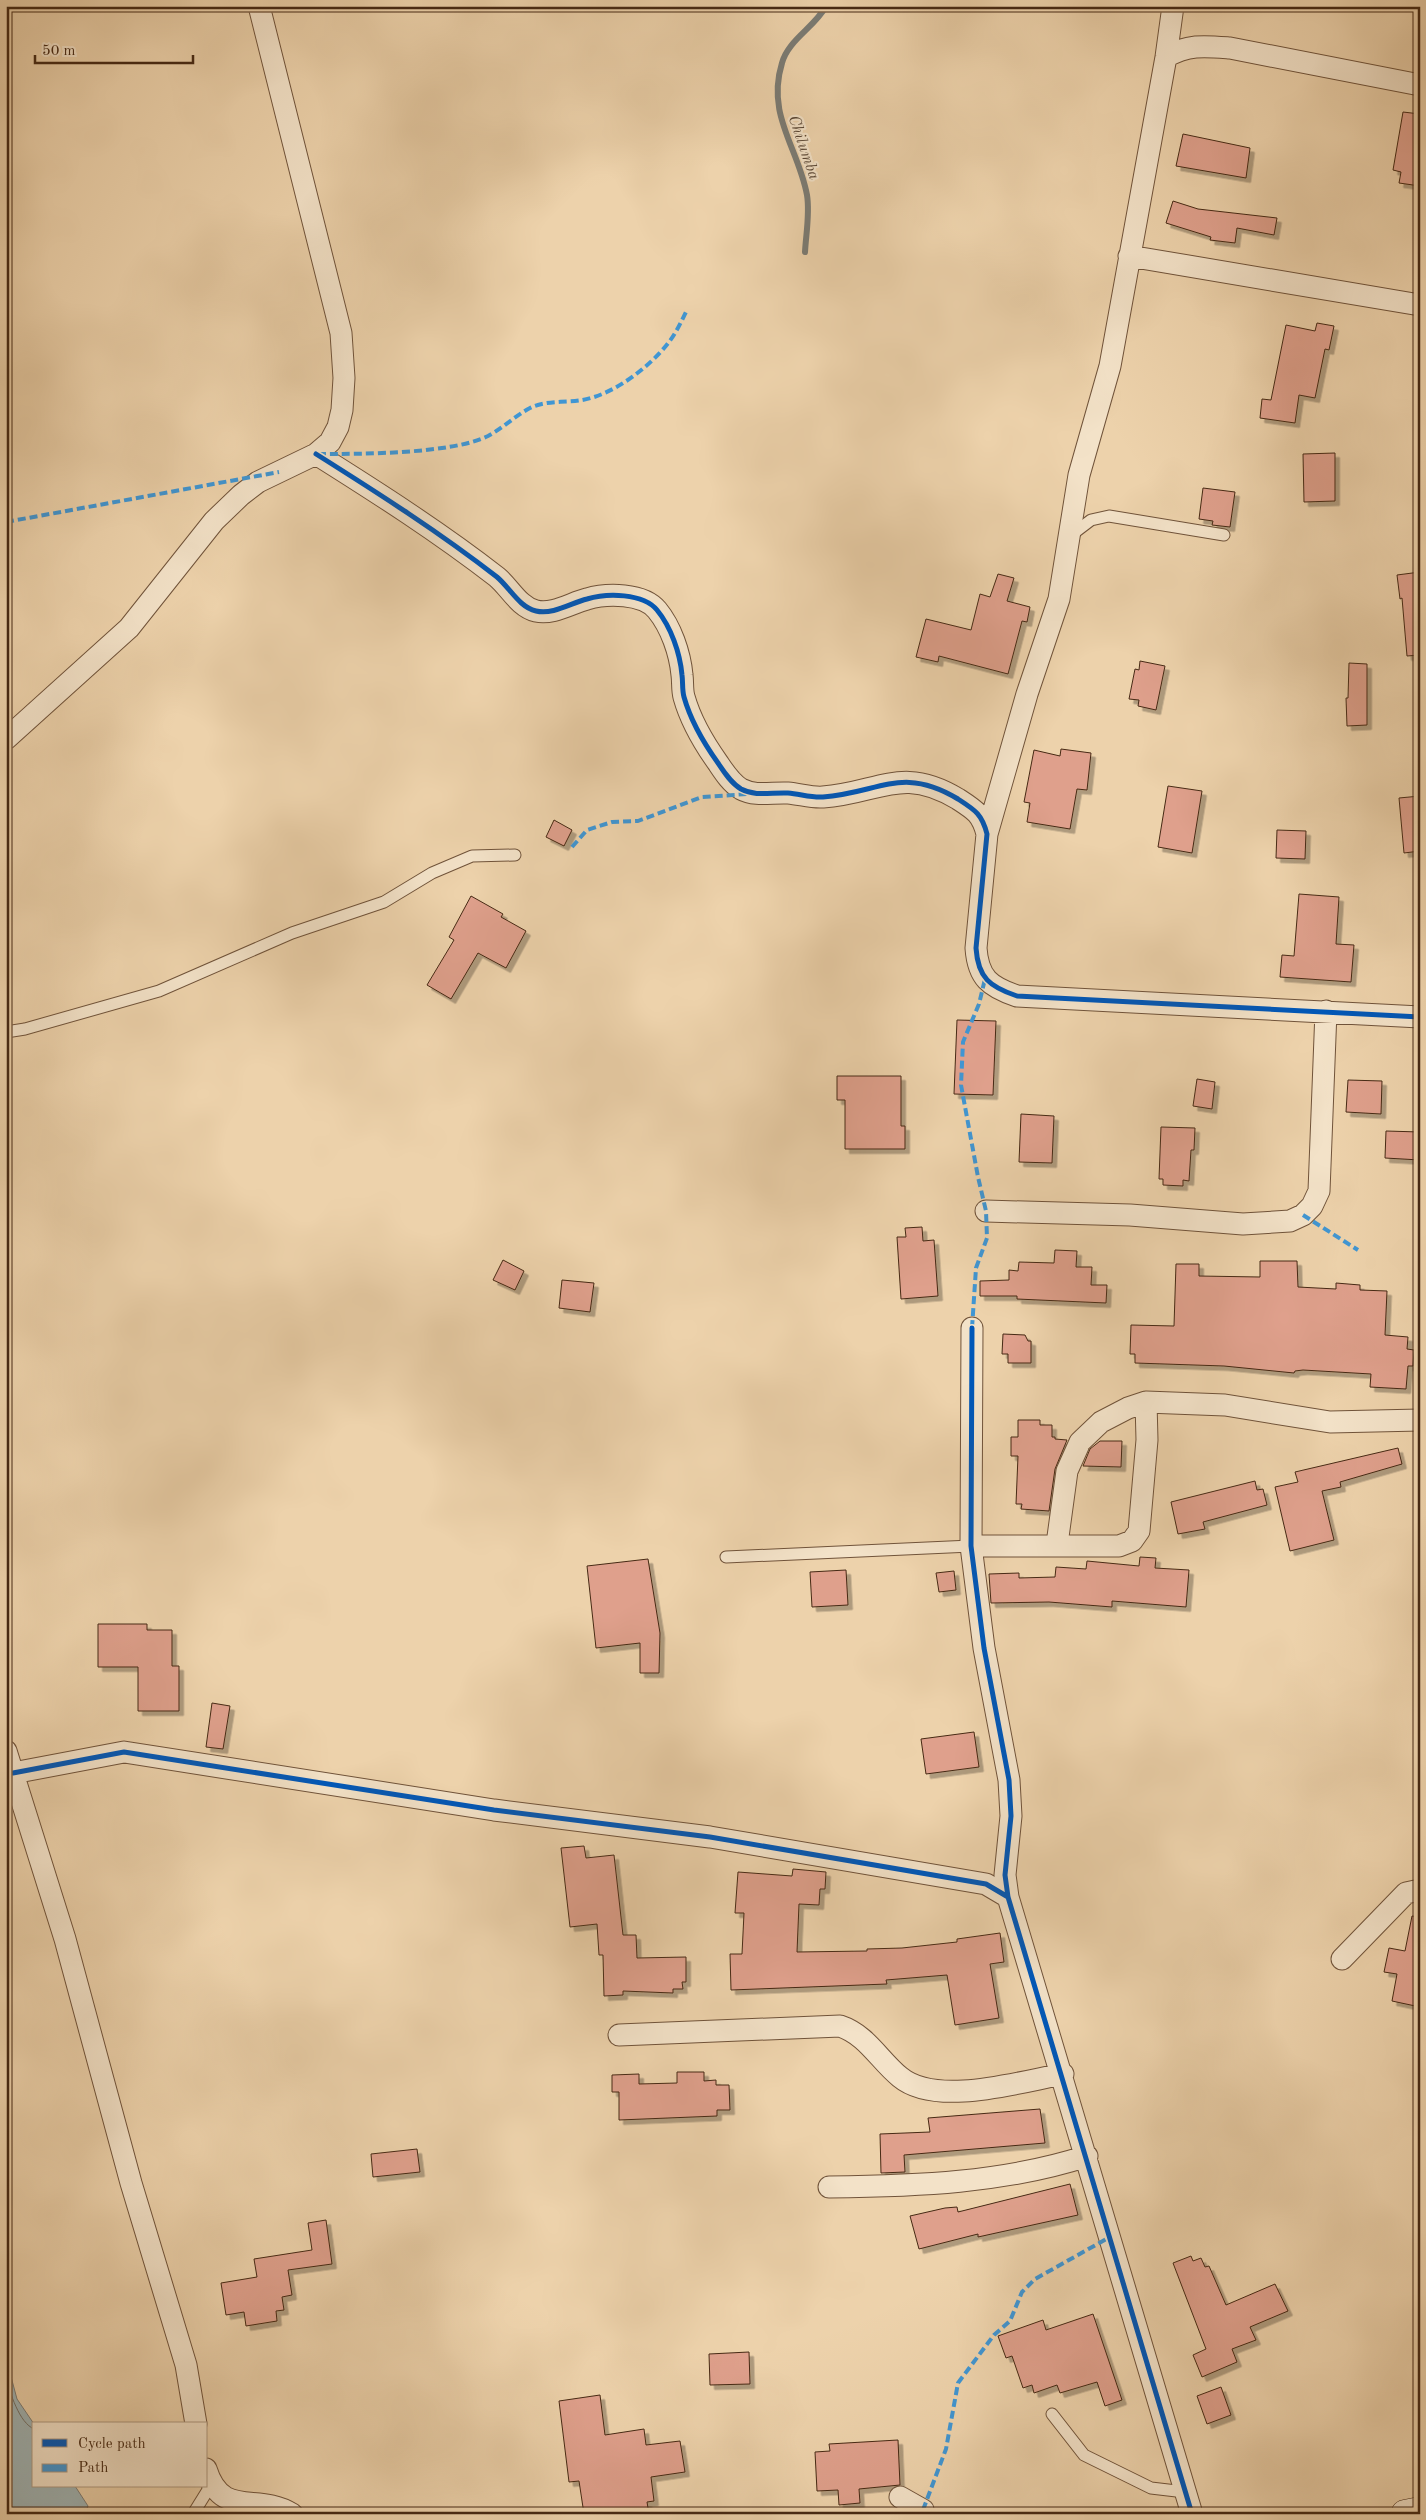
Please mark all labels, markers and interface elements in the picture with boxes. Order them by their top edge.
scale bar [35,32,192,64]
text: 50 m [42,44,76,59]
water label: Chilumba [785,113,822,182]
legend [32,2422,208,2488]
text: Cycle path [78,2437,146,2452]
text: Path [78,2461,108,2476]

